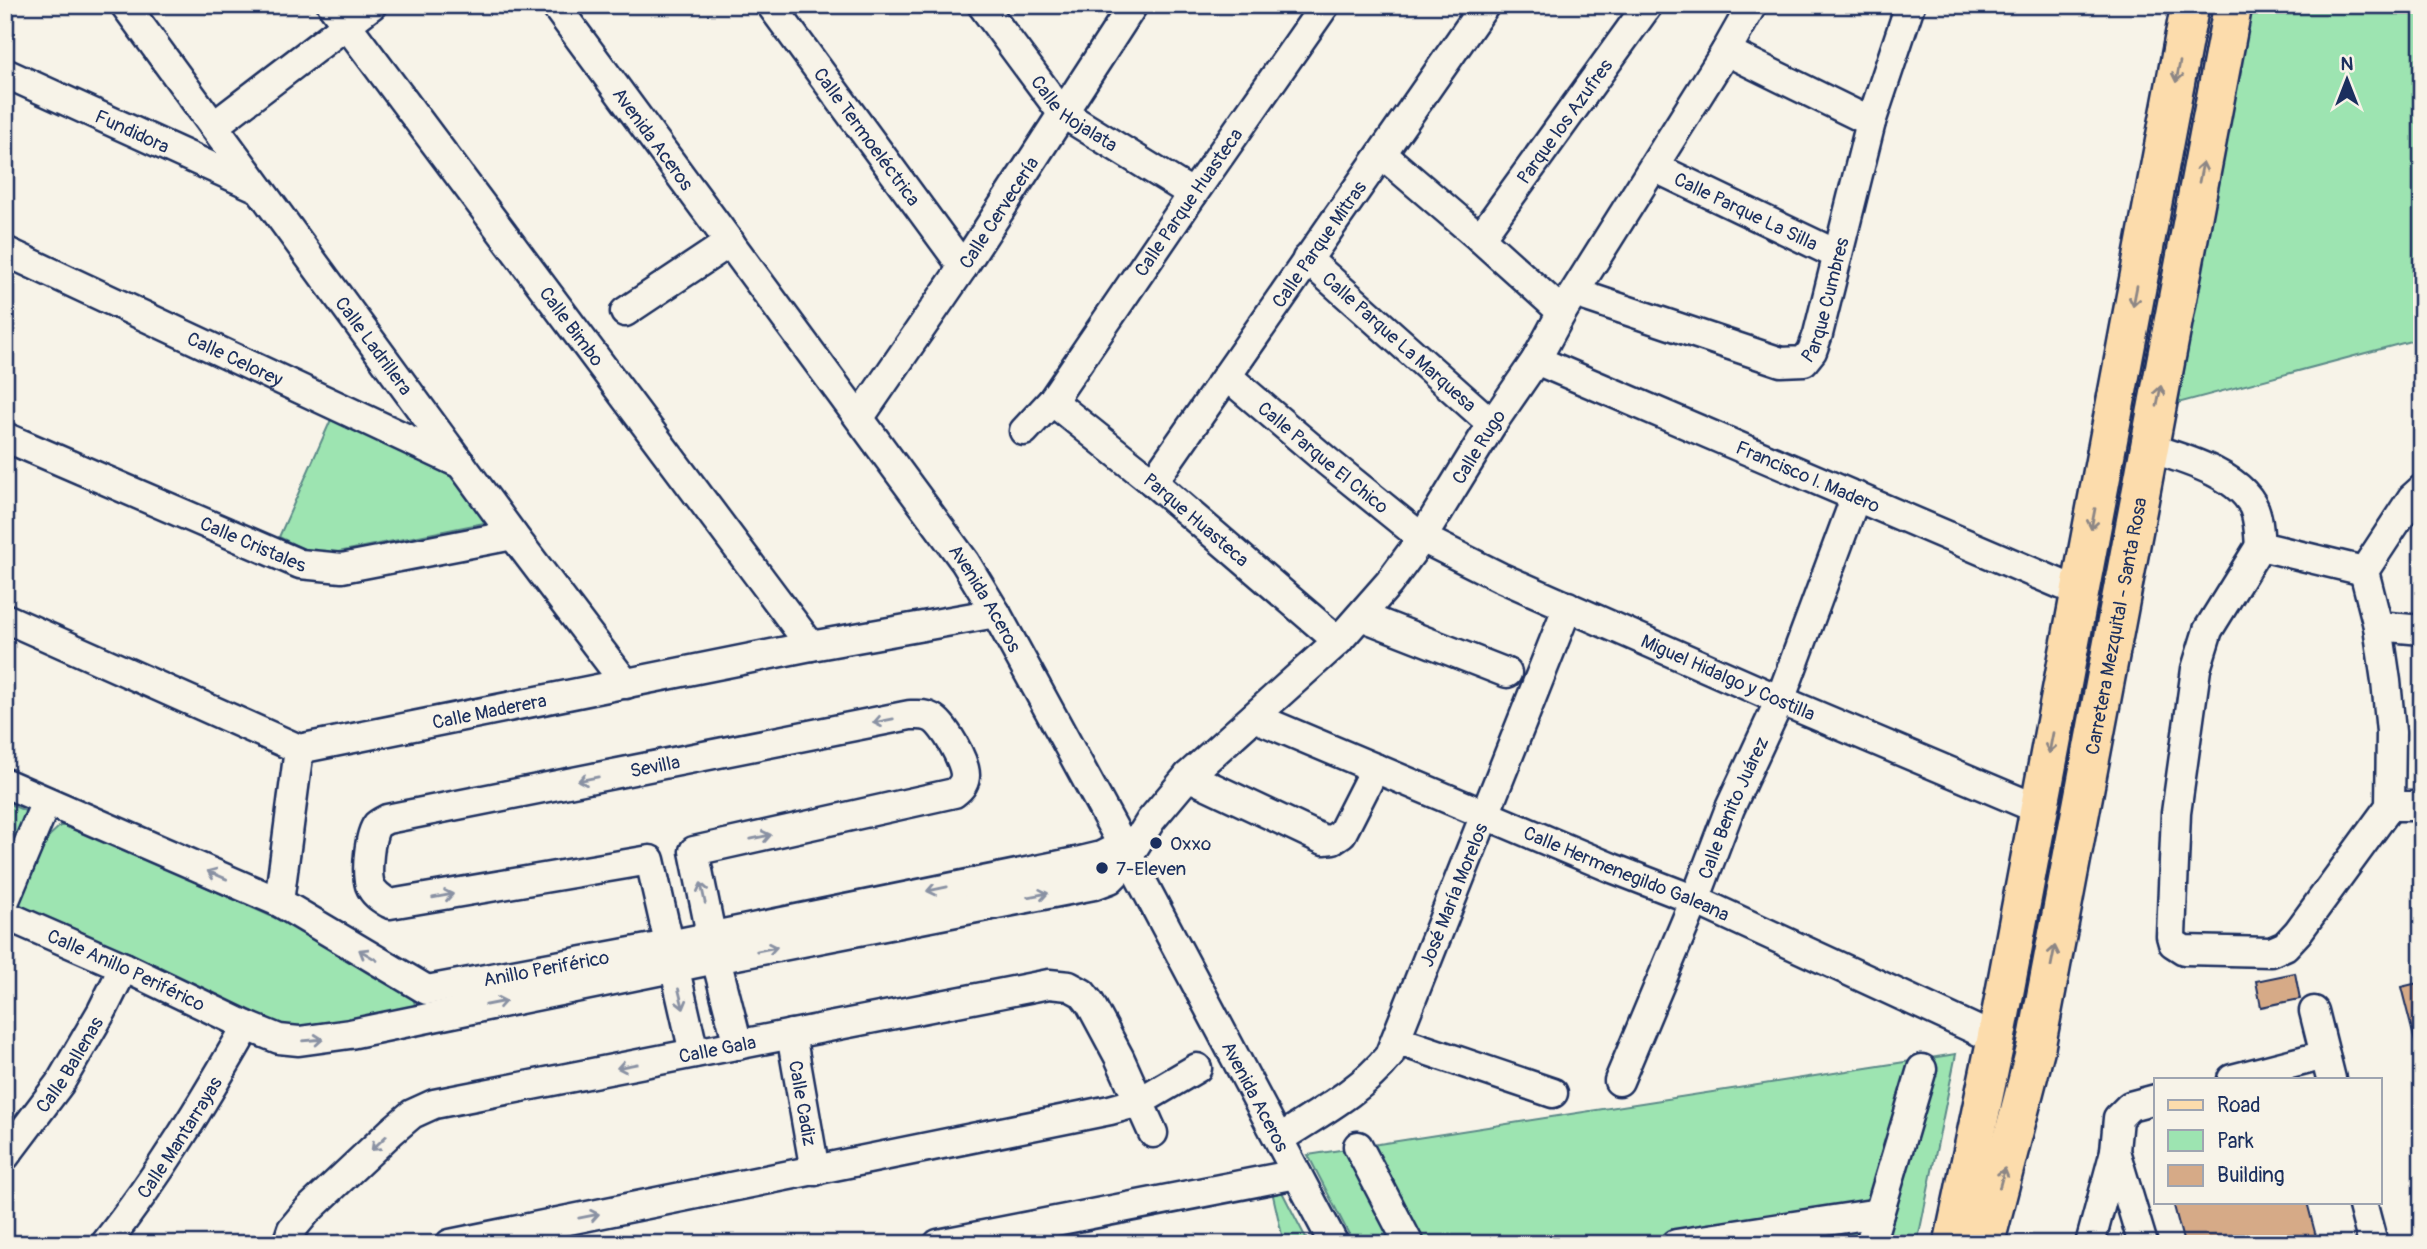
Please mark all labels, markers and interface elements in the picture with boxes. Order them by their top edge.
north arrow [2312,46,2382,116]
text: N [2341,52,2354,76]
street label: Parque los Azufres [1512,54,1618,189]
one-way arrow [2170,60,2184,83]
street label: Calle Termoeléctrica [808,63,925,211]
street label: Calle Hojalata [1025,71,1122,158]
street label: Avenida Aceros [607,83,699,196]
street label: Fundidora [91,105,173,159]
street label: Calle Parque Huasteca [1129,124,1248,281]
street label: Calle Cervecería [954,152,1044,274]
one-way arrow [2195,161,2209,184]
street label: Calle Parque La Silla [1670,167,1822,257]
street label: Calle Parque Mitras [1267,176,1372,313]
street label: Parque Cumbres [1796,235,1855,368]
street label: Calle Parque La Marquesa [1317,267,1481,417]
street label: Calle Bimbo [534,282,609,371]
one-way arrow [2128,284,2142,307]
street label: Calle Ladrillera [329,292,418,400]
street label: Calle Celorey [183,327,286,392]
one-way arrow [2153,385,2166,408]
street label: Calle Parque El Chico [1252,396,1393,519]
street label: Calle Rugo [1447,405,1511,489]
street label: Francisco I. Madero [1732,436,1884,519]
street label: Parque Huasteca [1138,468,1254,572]
street label: Carretera Mezquital - Santa Rosa [2081,495,2153,757]
one-way arrow [2086,507,2099,530]
street label: Calle Cristales [196,511,307,577]
street label: Avenida Aceros [943,540,1026,657]
street label: Miguel Hidalgo y Costilla [1637,629,1819,727]
street label: Calle Maderera [430,688,549,735]
one-way arrow [872,714,895,728]
one-way arrow [2043,731,2057,754]
street label: Calle Benito Juárez [1693,733,1774,883]
street label: Sevilla [628,750,682,783]
one-way arrow [577,773,600,787]
street label: José María Morelos [1415,819,1494,970]
street label: Calle Hermenegildo Galeana [1520,821,1733,927]
one-way arrow [749,829,772,843]
place label: Oxxo [1170,832,1211,856]
marker: Oxxo [1148,835,1164,851]
place label: 7-Eleven [1116,857,1186,881]
marker: 7-Eleven [1094,860,1110,876]
one-way arrow [207,868,228,881]
one-way arrow [696,882,710,905]
one-way arrow [926,883,949,897]
one-way arrow [1026,888,1049,901]
one-way arrow [431,889,454,902]
street label: Calle Anillo Periférico [43,924,209,1017]
one-way arrow [755,941,778,955]
street label: Anillo Periférico [481,945,611,992]
one-way arrow [2047,945,2060,968]
one-way arrow [358,948,378,962]
one-way arrow [675,987,688,1010]
one-way arrow [484,996,507,1010]
street label: Calle Ballenas [31,1012,109,1118]
street label: Calle Gala [677,1030,758,1069]
one-way arrow [301,1033,323,1046]
street label: Avenida Aceros [1216,1037,1294,1157]
street label: Calle Cadiz [783,1059,821,1148]
one-way arrow [616,1060,639,1073]
street label: Calle Mantarrayas [132,1072,228,1203]
legend [2154,1078,2382,1204]
text: Road [2217,1092,2261,1119]
text: Park [2217,1128,2254,1155]
one-way arrow [370,1135,388,1151]
text: Building [2217,1162,2284,1189]
one-way arrow [1996,1167,2009,1190]
one-way arrow [577,1209,600,1222]

